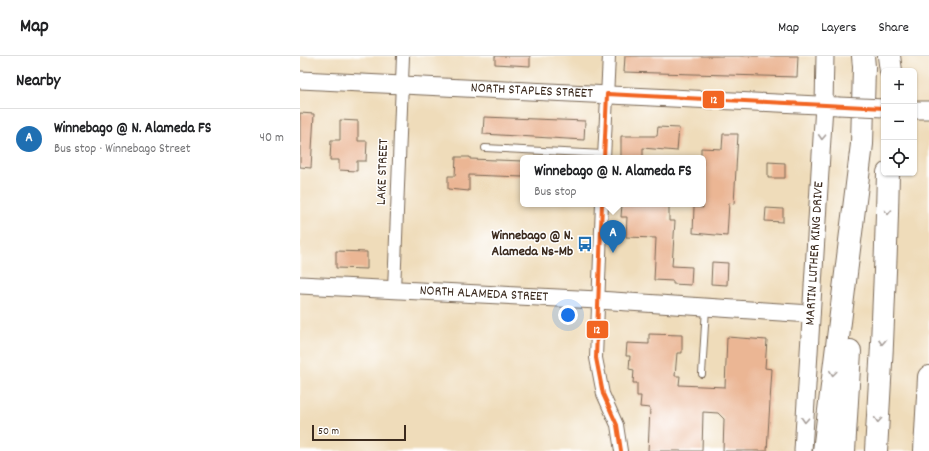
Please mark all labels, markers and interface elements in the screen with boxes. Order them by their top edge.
text: Map [20,14,49,41]
text: Map [778,18,799,38]
text: Layers [821,18,856,38]
text: Share [878,18,909,38]
map controls [881,68,917,176]
button: + [881,68,917,104]
text: Nearby [16,70,60,94]
street label: NORTH STAPLES STREET [470,78,594,104]
line badge: 12 [702,90,725,109]
text: 12 [710,93,718,109]
button: − [881,104,917,140]
text: Winnebago @ N. Alameda FS [54,118,211,140]
text: A [25,129,33,148]
text: 40 m [260,129,284,148]
one-way arrow [817,134,826,140]
street label: LAKE STREET [372,138,394,205]
text: Bus stop · Winnebago Street [54,140,191,159]
button: locate [881,140,917,176]
popup [520,155,706,207]
text: Winnebago @ N. Alameda FS [534,161,692,183]
street label: MARTIN LUTHER KING DRIVE [801,180,829,326]
text: Bus stop [534,183,577,202]
one-way arrow [883,209,892,215]
pin: A [600,220,626,253]
place label: Winnebago @ N. Alameda Ns-Mb [491,226,573,262]
bus stop icon: Winnebago @ N. Alameda Ns-Mb [576,235,594,253]
street label: NORTH ALAMEDA STREET [419,281,549,307]
your location [558,305,578,325]
line badge: 12 [586,320,609,339]
text: 12 [593,323,601,339]
one-way arrow [878,339,887,345]
one-way arrow [829,370,838,376]
one-way arrow [801,417,809,423]
one-way arrow [873,417,882,423]
scale bar [312,423,406,442]
text: 50 m [318,424,339,440]

